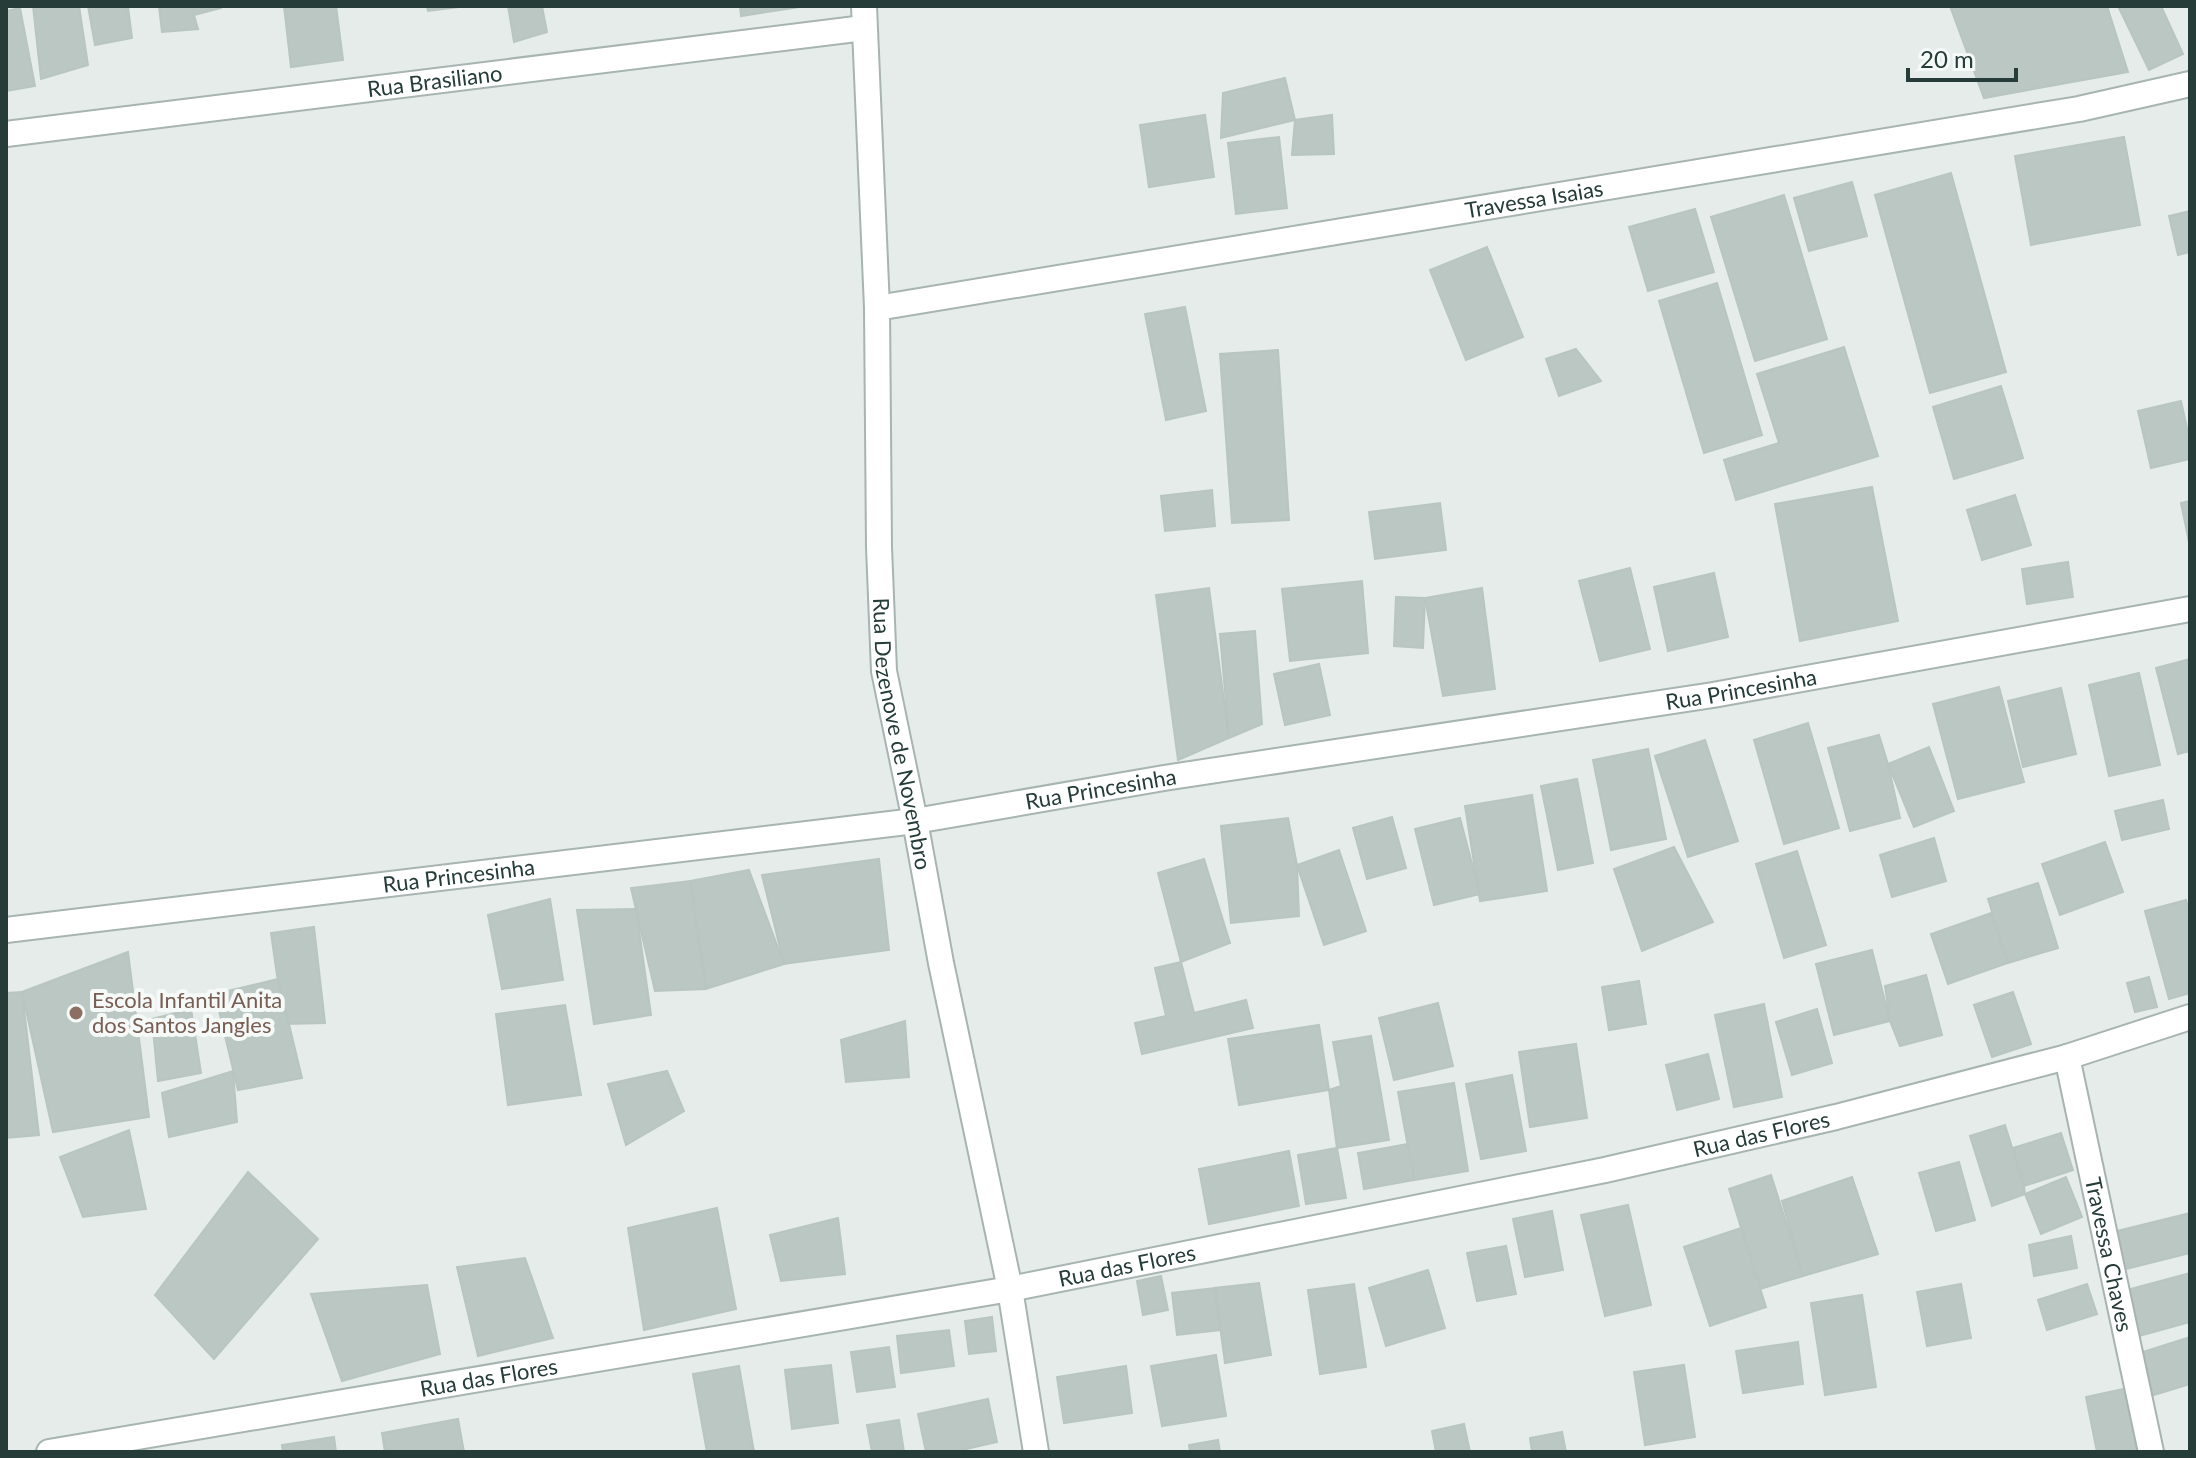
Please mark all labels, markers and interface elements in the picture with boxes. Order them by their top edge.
scale bar [1908,32,2016,82]
text: 20 m [1920,44,1974,73]
street label: Rua Brasiliano [366,59,504,102]
street label: Travessa Isaias [1463,174,1605,223]
street label: Rua Dezenove de Novembro [868,597,938,872]
street label: Rua Princesinha [1663,663,1819,715]
street label: Rua Princesinha [1023,762,1178,815]
street label: Rua Princesinha [381,853,536,898]
place label: Escola Infantil Anita dos Santos Jangles [92,986,282,1038]
marker: Escola Infantil Anita dos Santos Jangles [67,1004,85,1022]
street label: Rua das Flores [1690,1105,1832,1162]
street label: Travessa Chaves [2080,1175,2139,1334]
street label: Rua das Flores [1056,1238,1198,1292]
street label: Rua das Flores [418,1352,560,1402]

